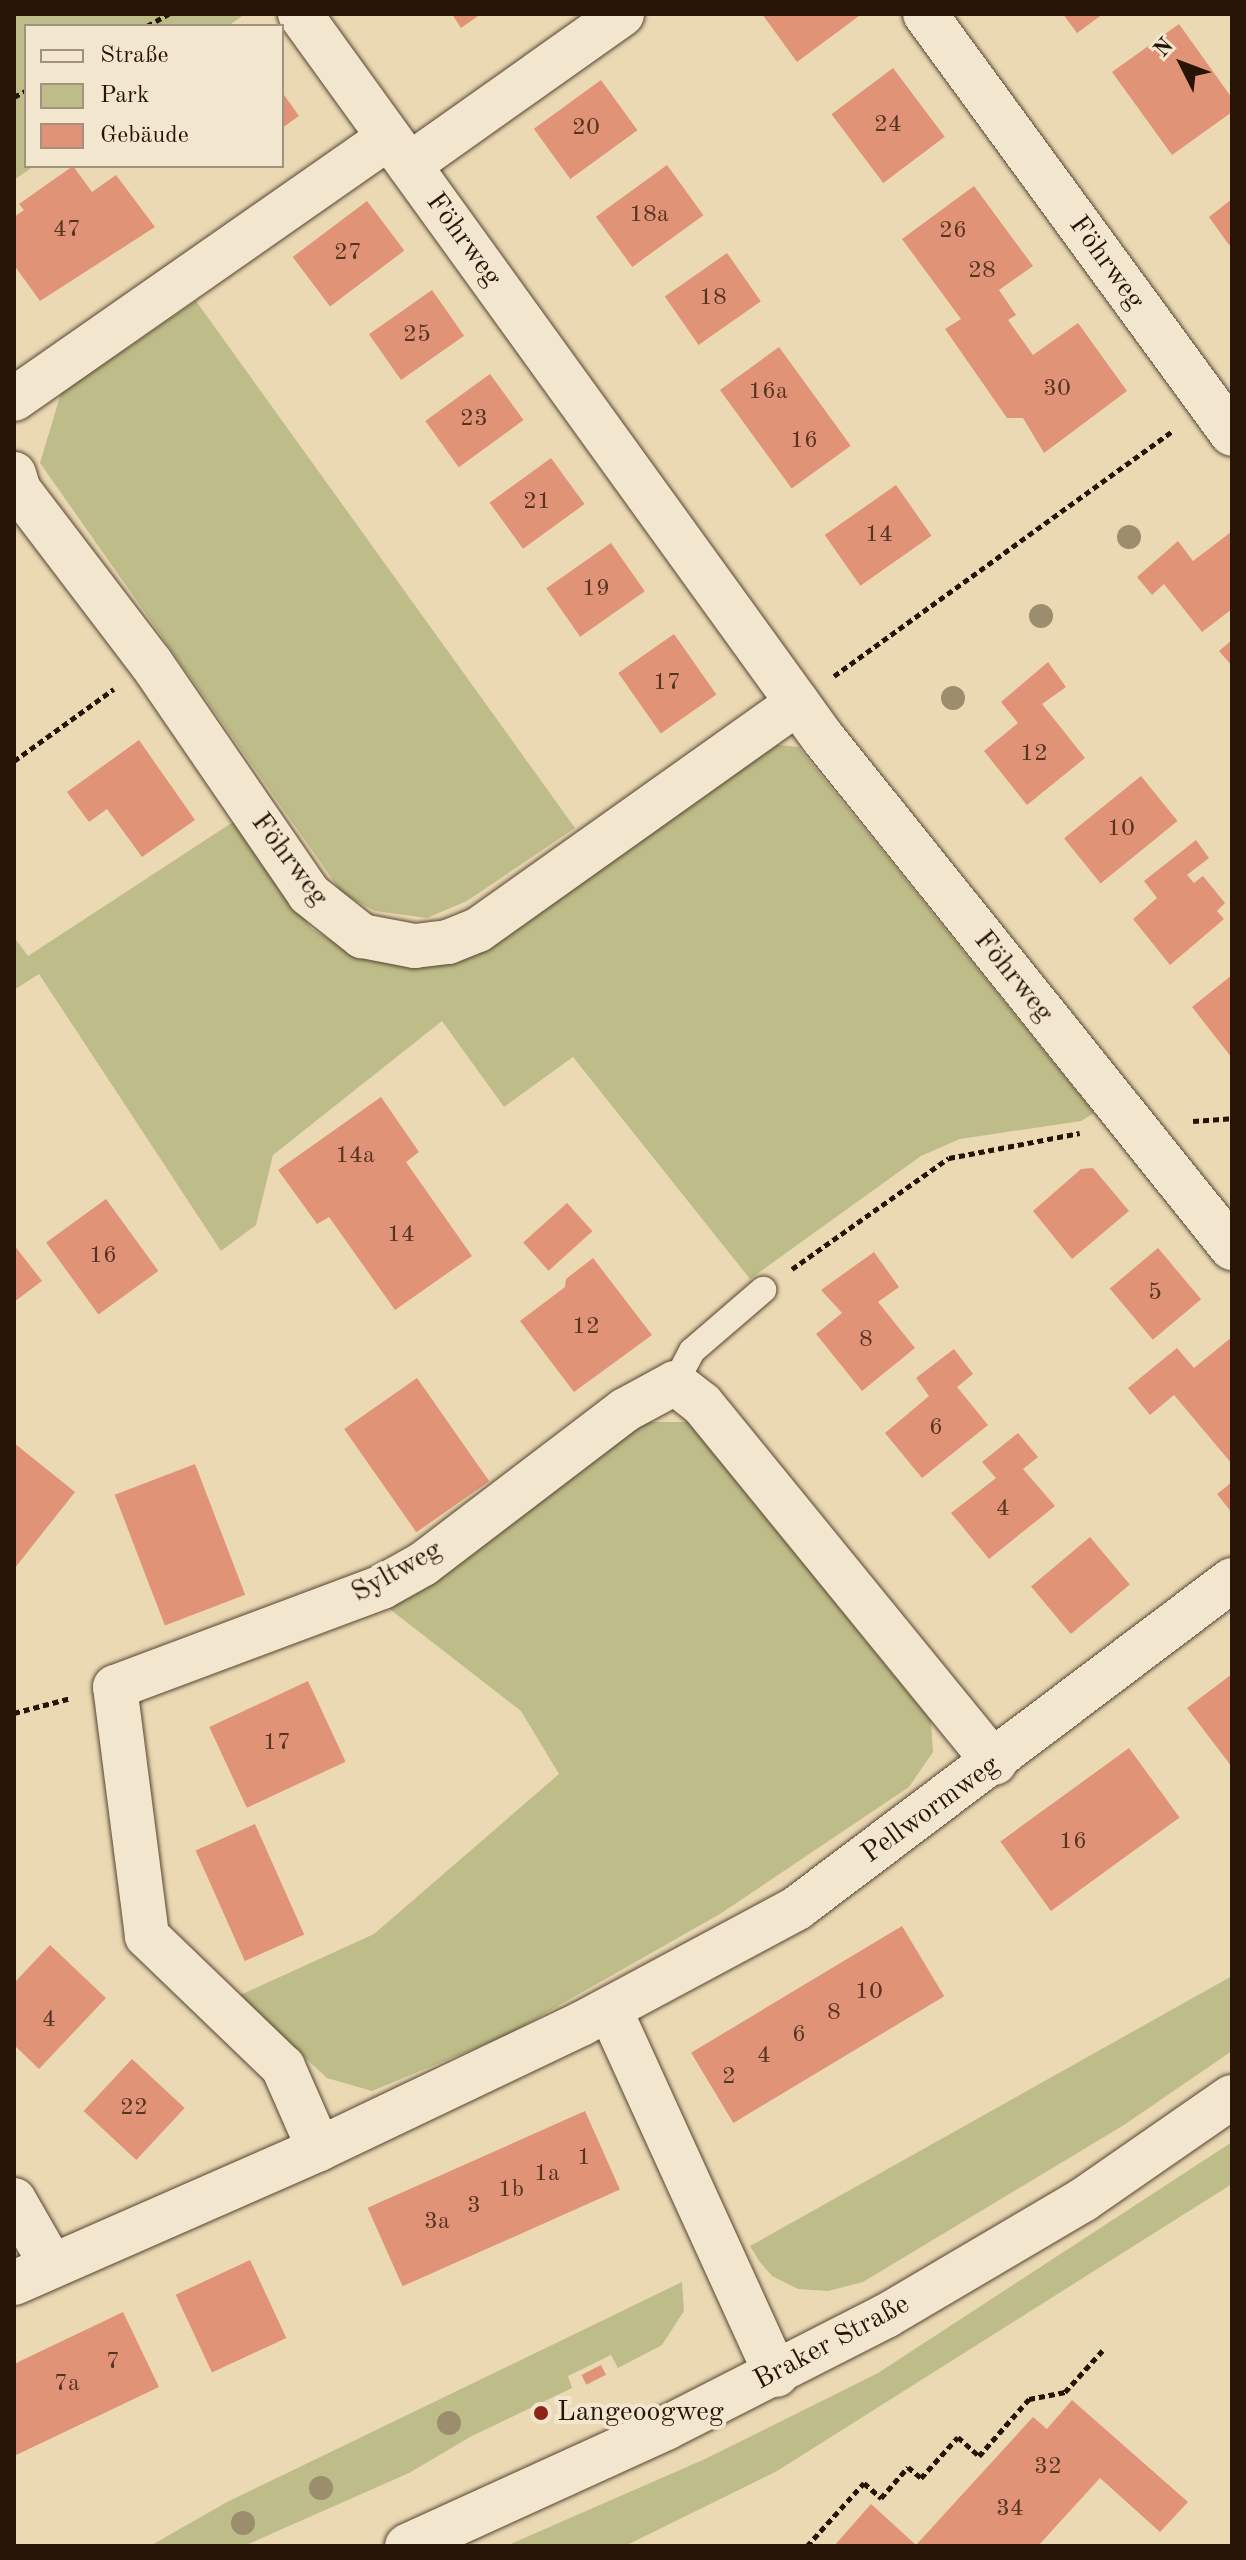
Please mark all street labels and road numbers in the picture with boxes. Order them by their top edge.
street label: Föhrweg [418,186,508,294]
street label: Föhrweg [1061,209,1151,317]
street label: Föhrweg [243,807,335,913]
street label: Föhrweg [966,924,1060,1030]
street label: Syltweg [346,1534,448,1610]
street label: Pellwormweg [856,1749,1006,1871]
street label: Braker Straße [748,2288,916,2398]

